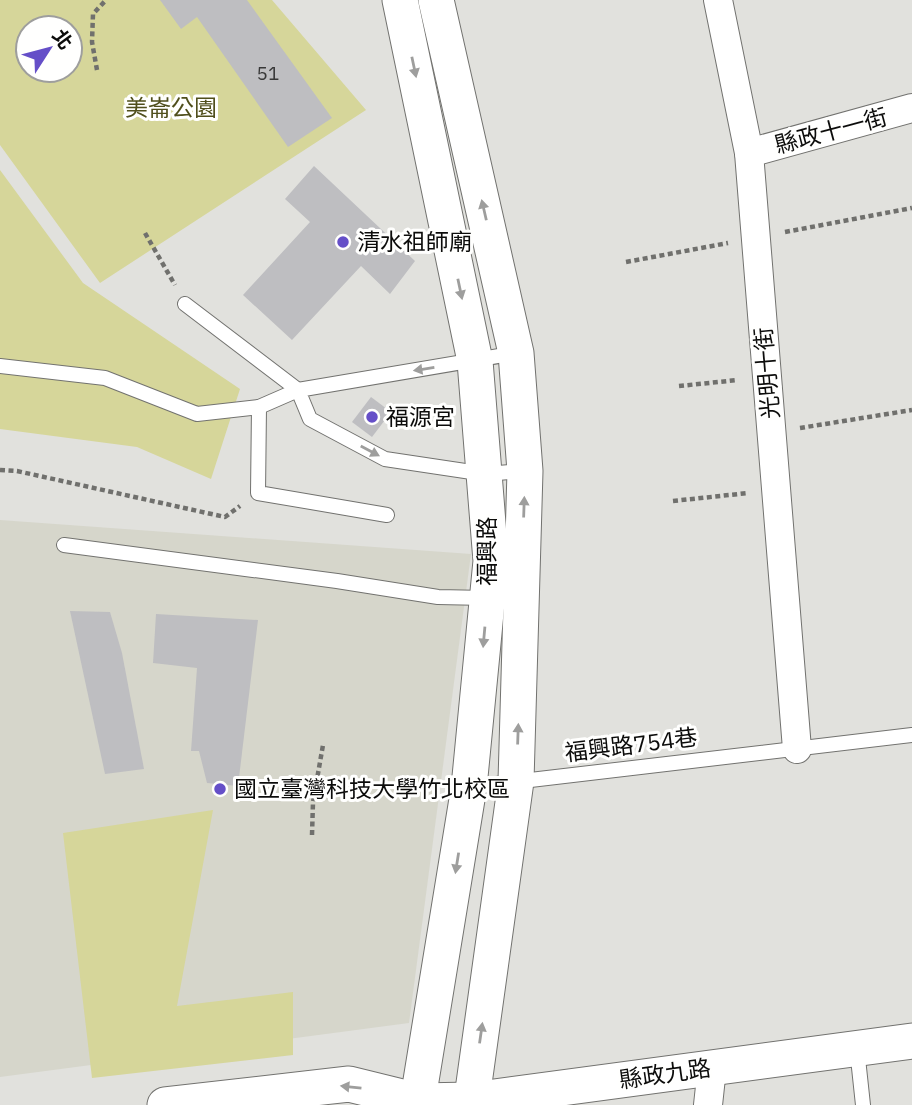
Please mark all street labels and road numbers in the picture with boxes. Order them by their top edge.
street label: 縣政十一街 [771,101,890,159]
street label: 光明十街 [747,326,785,420]
street label: 福興路 [471,517,501,586]
street label: 福興路754巷 [563,721,699,767]
street label: 縣政九路 [617,1052,713,1094]

